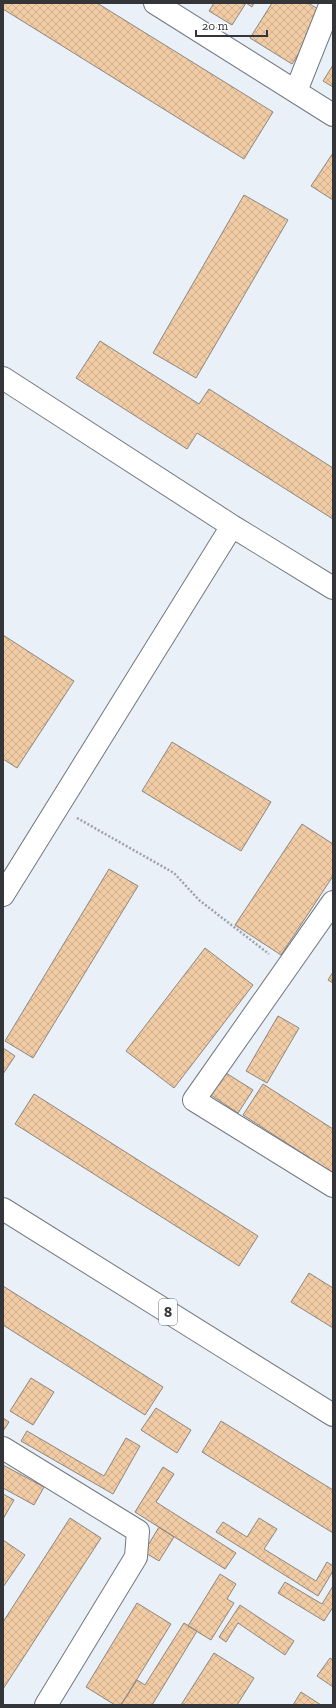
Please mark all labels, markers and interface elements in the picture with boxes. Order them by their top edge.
scale bar [196,12,267,38]
text: 20 m [202,19,229,33]
road number: 8 [159,1299,177,1325]

